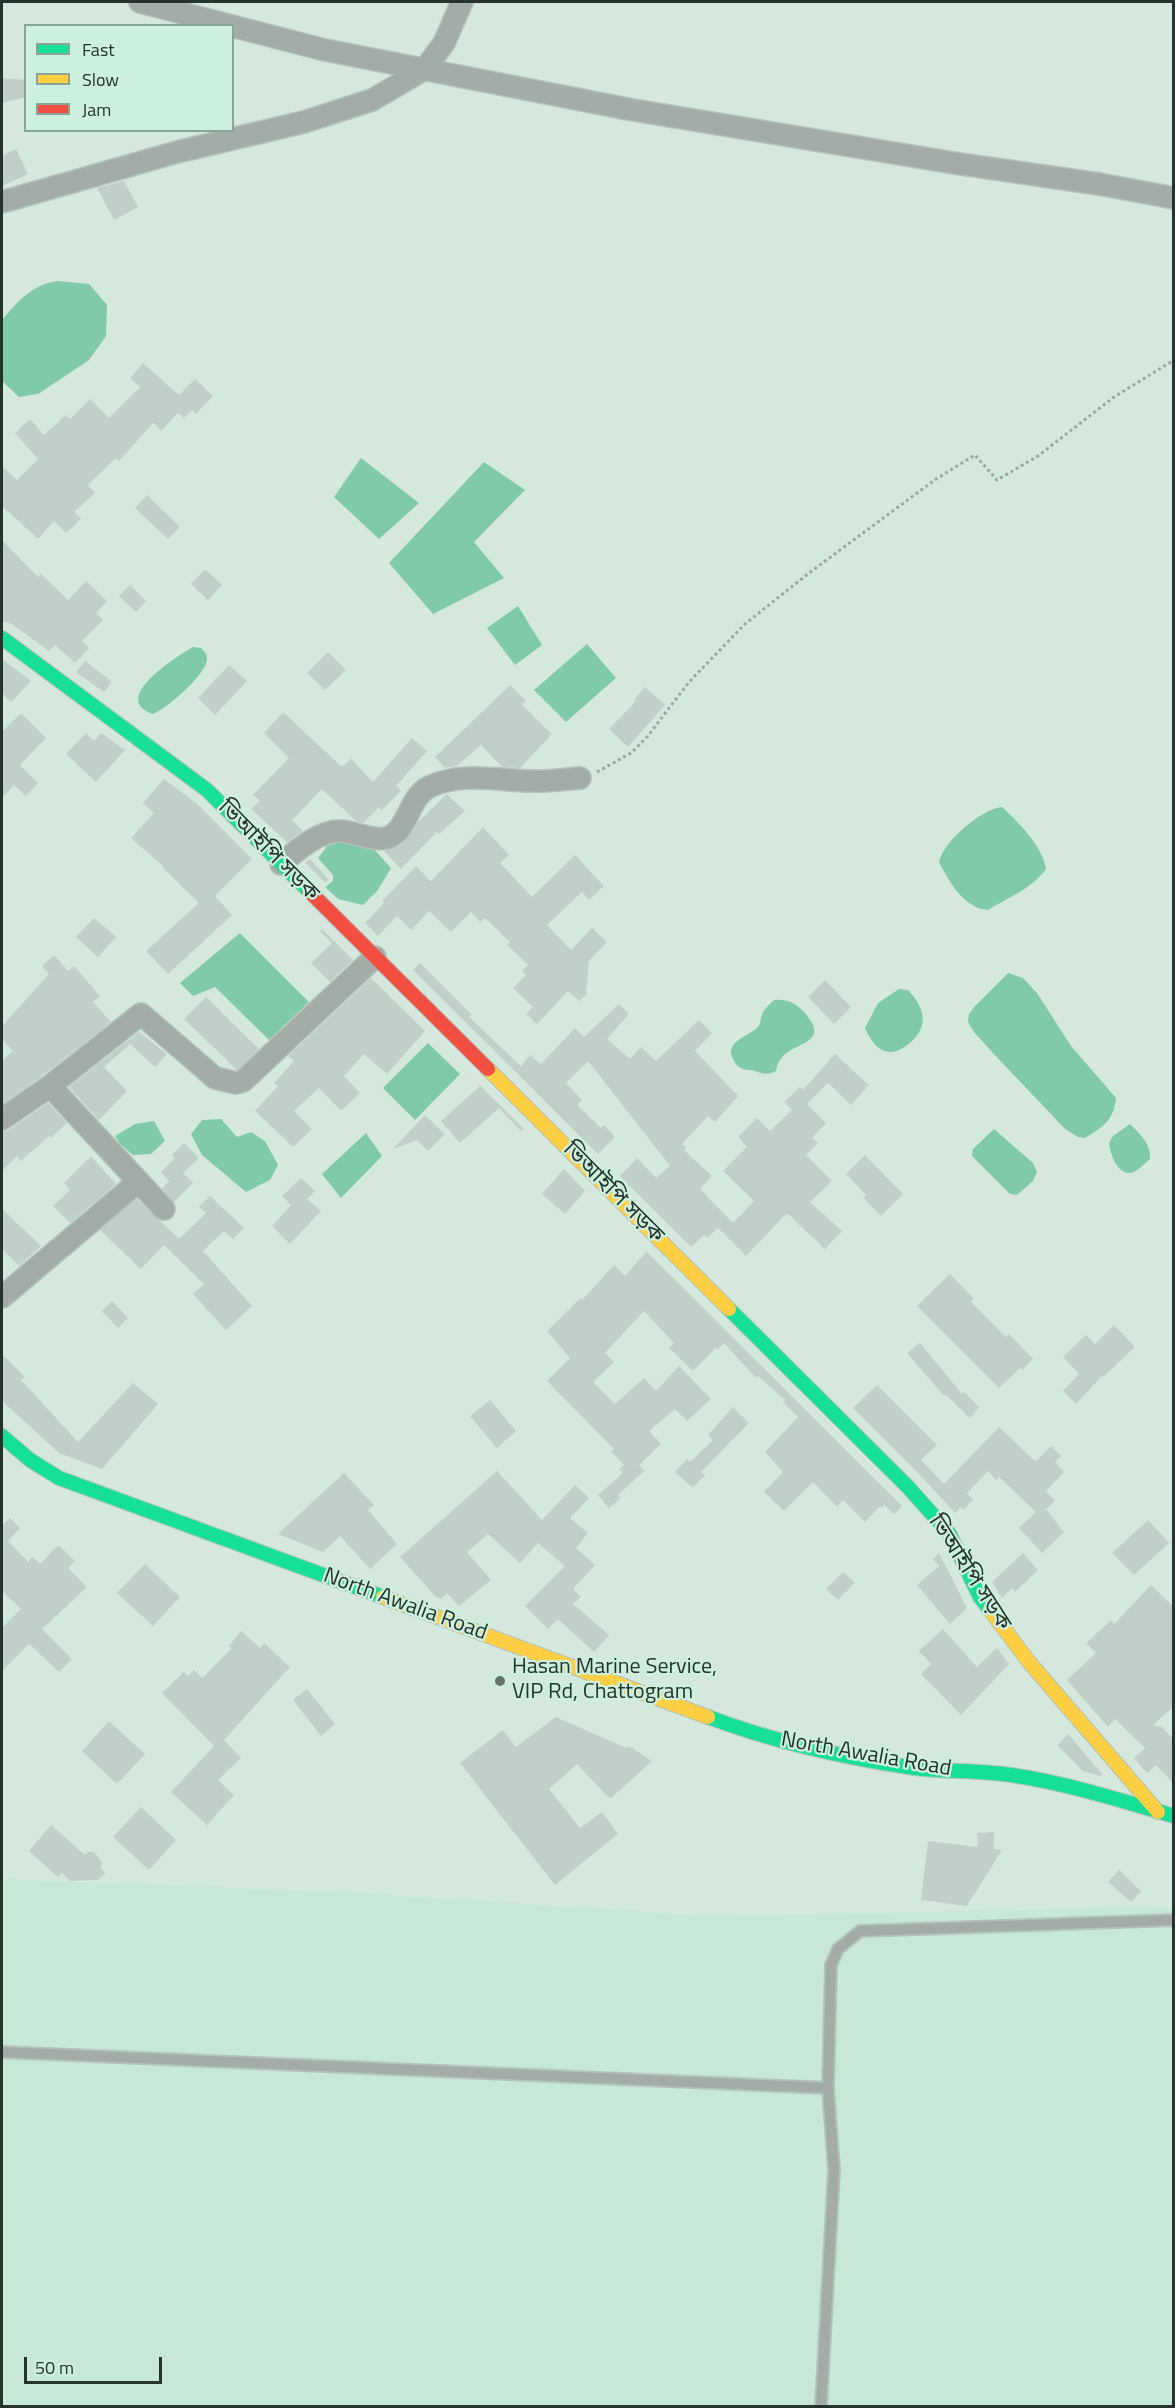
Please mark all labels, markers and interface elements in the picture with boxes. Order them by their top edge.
legend [24,24,234,132]
text: Fast [82,36,115,63]
text: Slow [82,66,119,93]
text: Jam [82,96,111,123]
street label: ভিআইপি সড়ক [212,795,324,907]
street label: ভিআইপি সড়ক [557,1137,669,1249]
street label: ভিআইপি সড়ক [922,1510,1016,1636]
street label: North Awalia Road [320,1563,490,1647]
place label: Hasan Marine Service, VIP Rd, Chattogram [512,1655,717,1706]
marker: Hasan Marine Service, VIP Rd, Chattogram [493,1674,507,1688]
street label: North Awalia Road [779,1727,953,1783]
scale bar [27,2345,165,2383]
text: 50 m [35,2354,74,2381]

